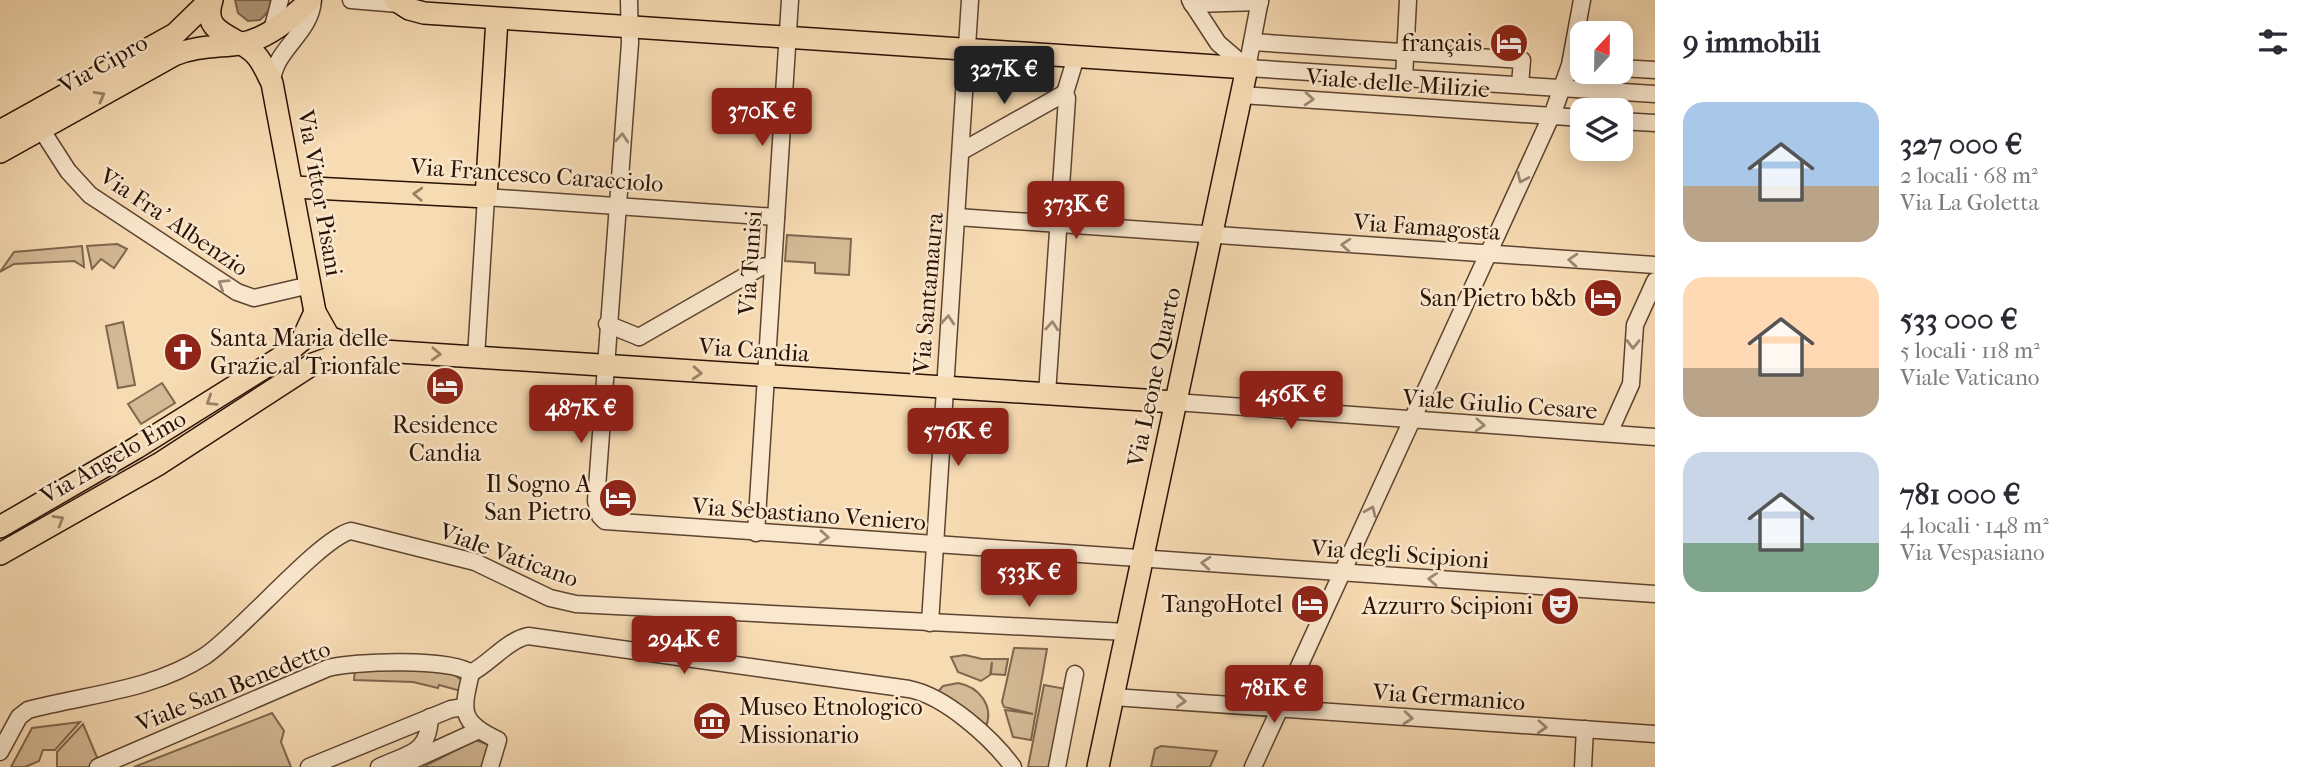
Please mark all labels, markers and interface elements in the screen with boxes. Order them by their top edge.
north arrow [1570,21,1633,84]
map controls [1570,21,1633,161]
hotel icon: français [1488,22,1530,64]
icon: filters [2254,23,2292,61]
text: 9 immobili [1683,25,1820,60]
street label: Via Cipro [53,28,152,100]
place label: français [1401,29,1482,58]
pin: 327K € [947,46,1061,106]
text: 327K € [970,55,1038,82]
street label: Viale delle Milizie [1304,63,1491,103]
pin: 370K € [705,88,819,148]
one-way arrow [93,91,106,104]
one-way arrow [1304,91,1315,106]
text: 370K € [728,97,796,124]
button: layers [1570,98,1633,161]
street label: Via Vittor Pisani [291,107,348,278]
text: 327 000 € [1900,127,2023,162]
icon: home [1739,130,1823,214]
one-way arrow [614,132,629,143]
street label: Via Francesco Caracciolo [409,152,664,198]
street label: Via Fra' Albenzio [94,161,254,282]
text: 2 locali · 68 m² [1900,162,2038,189]
one-way arrow [1516,171,1530,183]
pin: 373K € [1019,182,1133,241]
one-way arrow [413,187,424,202]
text: Via La Goletta [1900,189,2039,216]
text: 373K € [1043,190,1109,217]
street label: Via Famagosta [1352,208,1502,246]
street label: Via Tunisi [732,210,768,317]
street label: Via Santamaura [907,210,949,376]
one-way arrow [1340,238,1351,253]
one-way arrow [1567,252,1578,267]
hotel icon: San Pietro b&b [1582,277,1624,319]
one-way arrow [217,279,230,292]
place label: San Pietro b&b [1419,284,1576,312]
street label: Via Leone Quarto [1121,285,1187,470]
text: 533 000 € [1900,302,2018,337]
icon: home [1739,305,1823,389]
one-way arrow [940,315,955,326]
one-way arrow [1044,321,1059,332]
place label: Santa Maria delle Grazie al Trionfale [210,324,401,380]
church icon: Santa Maria delle Grazie al Trionfale [162,331,204,373]
street label: Via Candia [697,332,811,368]
text: 5 locali · 118 m² [1900,337,2040,364]
one-way arrow [1625,339,1640,350]
one-way arrow [431,346,442,361]
text: Viale Vaticano [1900,364,2040,391]
hotel icon: Residence Candia [424,365,466,407]
one-way arrow [691,365,702,380]
pin: 456K € [1234,372,1348,431]
text: 456K € [1256,380,1326,407]
street label: Viale Giulio Cesare [1401,383,1599,425]
pin: 487K € [524,386,638,445]
one-way arrow [205,393,218,406]
text: 487K € [545,394,617,421]
street label: Via Angelo Emo [34,404,191,510]
pin: 576K € [901,408,1015,468]
place label: Residence Candia [392,411,498,467]
text: 576K € [924,417,992,444]
one-way arrow [1475,418,1486,433]
place label: Il Sogno A San Pietro [484,470,591,526]
hotel icon: Il Sogno A San Pietro [597,477,639,519]
text: 781 000 € [1900,477,2021,512]
icon: home [1739,480,1823,564]
street label: Via Sebastiano Veniero [690,492,927,536]
one-way arrow [1363,506,1377,518]
text: 4 locali · 148 m² [1900,512,2049,539]
one-way arrow [52,515,65,528]
street label: Viale Vaticano [435,517,582,593]
one-way arrow [819,530,830,545]
street label: Via degli Scipioni [1309,534,1490,574]
text: Via Vespasiano [1900,539,2045,566]
pin: 533K € [972,550,1086,609]
one-way arrow [1200,556,1211,571]
text: 533K € [997,558,1061,585]
one-way arrow [1427,571,1438,586]
hotel icon: TangoHotel [1289,583,1331,625]
theatre icon: Azzurro Scipioni [1539,585,1581,627]
place label: TangoHotel [1162,590,1283,618]
place label: Azzurro Scipioni [1361,592,1533,620]
pin: 294K € [627,616,741,676]
text: 294K € [648,625,720,652]
street label: Viale San Benedetto [131,634,334,738]
pin: 781K € [1217,666,1331,725]
text: 781K € [1241,674,1307,701]
street label: Via Germanico [1371,678,1526,716]
place label: Museo Etnologico Missionario [739,693,923,749]
one-way arrow [1176,694,1187,709]
museum icon: Museo Etnologico Missionario [691,700,733,742]
one-way arrow [1402,710,1414,725]
one-way arrow [1537,719,1548,734]

